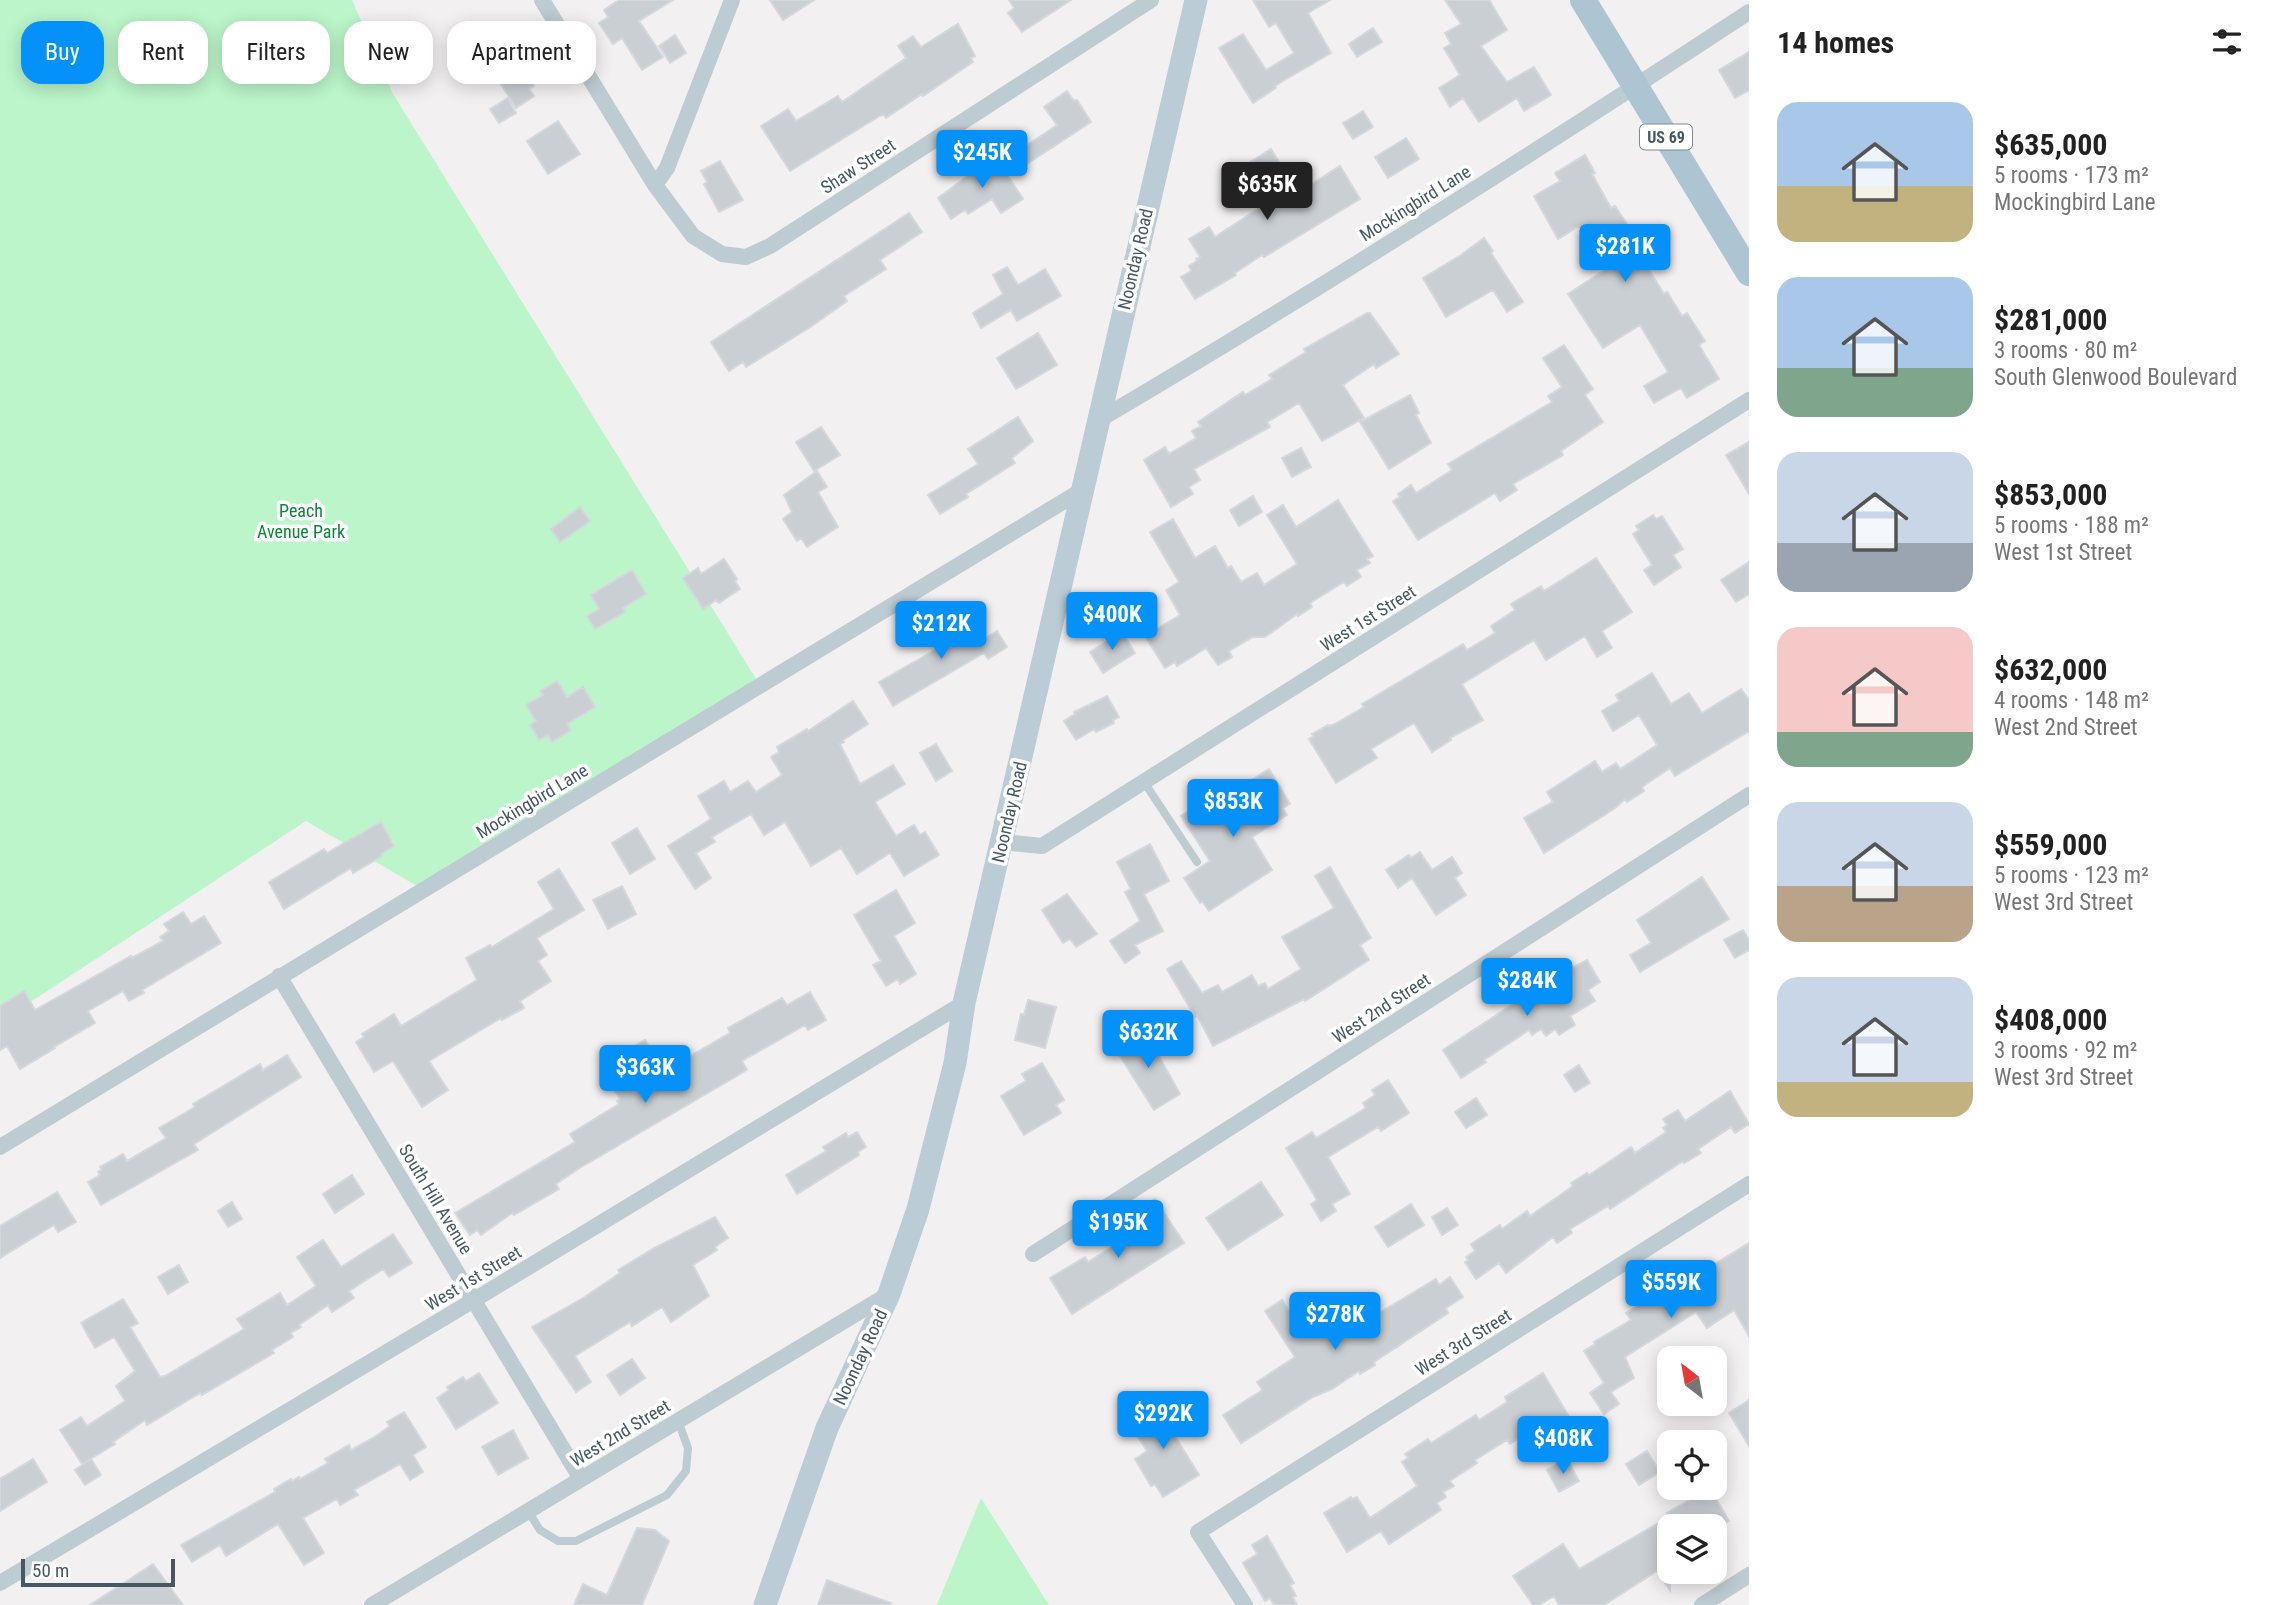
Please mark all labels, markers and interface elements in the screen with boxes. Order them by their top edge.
chip: Buy [21,21,104,84]
chip: Rent [118,21,208,84]
chip: Filters [222,21,330,84]
chip: New [344,21,433,84]
chip: Apartment [447,21,596,84]
icon: filters [2208,23,2246,61]
text: 14 homes [1777,25,1894,60]
road number: US 69 [1640,125,1692,150]
text: $635,000 [1994,127,2107,162]
pin: $245K [933,130,1031,190]
icon: home [1833,130,1917,214]
street label: Shaw Street [817,134,899,198]
text: $245K [952,139,1012,166]
street label: Mockingbird Lane [1356,161,1474,245]
pin: $635K [1218,162,1316,222]
text: 5 rooms · 173 m² [1994,162,2149,189]
text: $635K [1237,171,1297,198]
text: Mockingbird Lane [1994,189,2156,216]
street label: Noonday Road [1113,206,1157,312]
pin: $281K [1576,224,1674,284]
text: $281K [1595,233,1655,260]
text: $281,000 [1994,302,2107,337]
icon: home [1833,305,1917,389]
text: 3 rooms · 80 m² [1994,337,2137,364]
text: South Glenwood Boulevard [1994,364,2237,391]
text: $853,000 [1994,477,2107,512]
icon: home [1833,480,1917,564]
park label: Peach Avenue Park [257,500,345,542]
text: 5 rooms · 188 m² [1994,512,2149,539]
text: West 1st Street [1994,539,2132,566]
street label: West 1st Street [1317,580,1419,656]
pin: $400K [1063,592,1161,652]
text: $400K [1082,601,1142,628]
pin: $212K [892,602,990,661]
text: $212K [911,610,971,637]
text: $632,000 [1994,652,2107,687]
icon: home [1833,655,1917,739]
text: 4 rooms · 148 m² [1994,687,2149,714]
text: West 2nd Street [1994,714,2138,741]
street label: Mockingbird Lane [472,759,592,843]
street label: Noonday Road [987,759,1031,865]
pin: $853K [1184,780,1282,839]
text: $853K [1203,788,1263,815]
text: $559,000 [1994,827,2107,862]
icon: home [1833,830,1917,914]
text: 5 rooms · 123 m² [1994,862,2149,889]
text: West 3rd Street [1994,889,2133,916]
pin: $284K [1478,958,1576,1018]
text: $284K [1497,967,1557,994]
street label: West 2nd Street [1328,969,1434,1047]
text: $408,000 [1994,1002,2107,1037]
icon: home [1833,1005,1917,1089]
pin: $632K [1099,1010,1197,1070]
text: $632K [1118,1019,1178,1046]
text: 3 rooms · 92 m² [1994,1037,2137,1064]
pin: $363K [596,1046,694,1105]
text: $363K [615,1054,675,1081]
text: West 3rd Street [1994,1064,2133,1091]
street label: South Hill Avenue [395,1140,477,1258]
pin: $195K [1069,1200,1167,1260]
text: $195K [1088,1209,1148,1236]
street label: West 1st Street [421,1241,525,1315]
pin: $559K [1622,1260,1720,1320]
text: $559K [1641,1269,1701,1296]
pin: $278K [1286,1292,1384,1352]
text: $278K [1305,1301,1365,1328]
street label: West 3rd Street [1411,1304,1515,1380]
street label: Noonday Road [829,1306,891,1408]
north arrow [1657,1346,1727,1416]
map controls [1657,1346,1727,1584]
pin: $292K [1114,1392,1212,1451]
street label: West 2nd Street [566,1395,674,1471]
text: $292K [1133,1400,1193,1427]
pin: $408K [1514,1416,1612,1476]
text: $408K [1533,1425,1593,1452]
button: locate [1657,1430,1727,1500]
button: layers [1657,1514,1727,1584]
scale bar [21,1556,175,1588]
text: 50 m [32,1559,69,1582]

